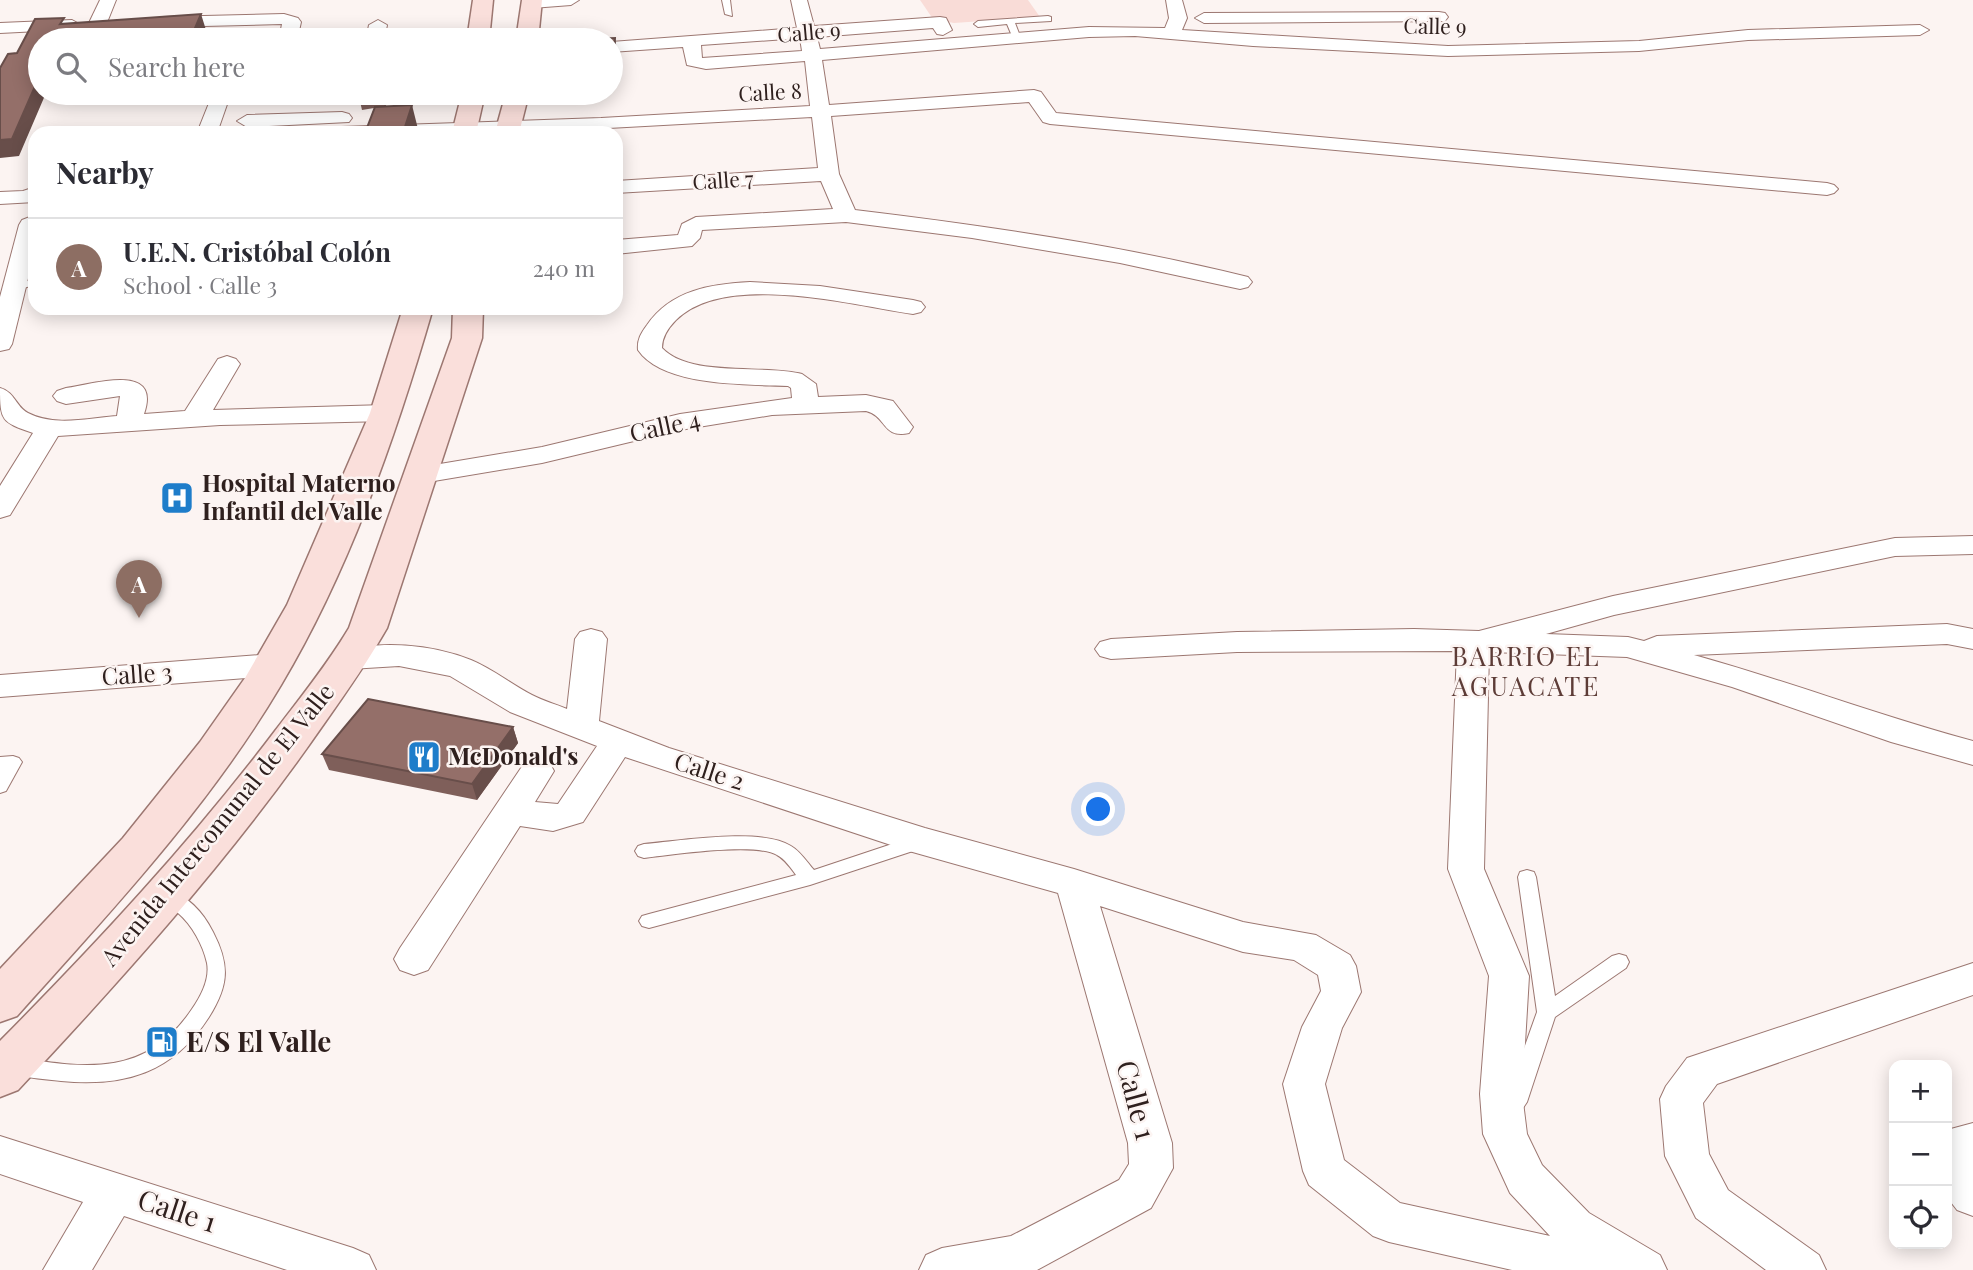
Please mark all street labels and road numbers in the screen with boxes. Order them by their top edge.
street label: Calle 9 [1403,10,1467,40]
street label: Calle 9 [776,14,842,48]
street label: Calle 8 [737,75,802,107]
street label: Calle 7 [691,163,755,195]
street label: Calle 4 [626,402,703,448]
street label: Calle 3 [100,655,173,691]
street label: Avenida Intercomunal de El Valle [92,676,340,972]
street label: Calle 2 [671,744,749,796]
street label: Calle 1 [1109,1056,1166,1143]
street label: Calle 1 [133,1180,221,1240]

